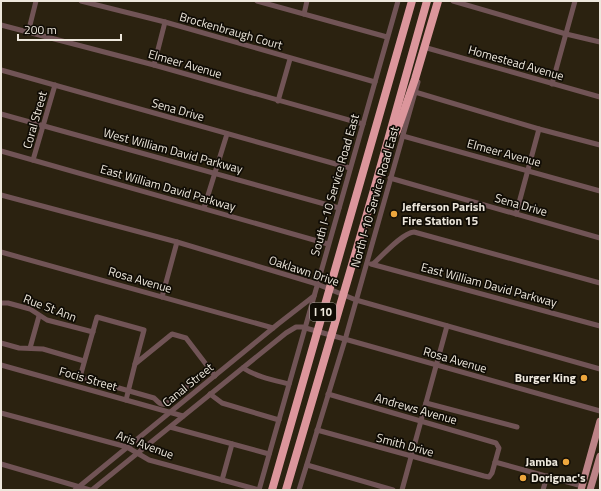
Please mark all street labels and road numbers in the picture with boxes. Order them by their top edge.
street label: Brockenbraugh Court [177,7,286,55]
street label: Homestead Avenue [466,40,566,85]
street label: Elmeer Avenue [146,44,224,83]
street label: Coral Street [17,88,52,151]
street label: Sena Drive [150,93,207,126]
street label: South I-10 Service Road East [305,111,364,258]
street label: West William David Parkway [101,123,245,178]
street label: North I-10 Service Road East [345,123,404,270]
street label: Elmeer Avenue [465,134,543,172]
street label: East William David Parkway [98,159,238,216]
street label: Sena Drive [493,188,550,221]
street label: Oaklawn Drive [267,250,342,291]
street label: East William David Parkway [419,257,559,312]
street label: Rosa Avenue [106,261,174,298]
street label: Rue St Ann [21,289,80,326]
road number: I 10 [310,303,336,321]
street label: Rosa Avenue [421,341,489,378]
street label: Canal Street [158,357,218,411]
street label: Focis Street [57,361,120,396]
street label: Andrews Avenue [373,388,460,429]
street label: Aris Avenue [114,425,176,464]
street label: Smith Drive [374,428,436,461]

